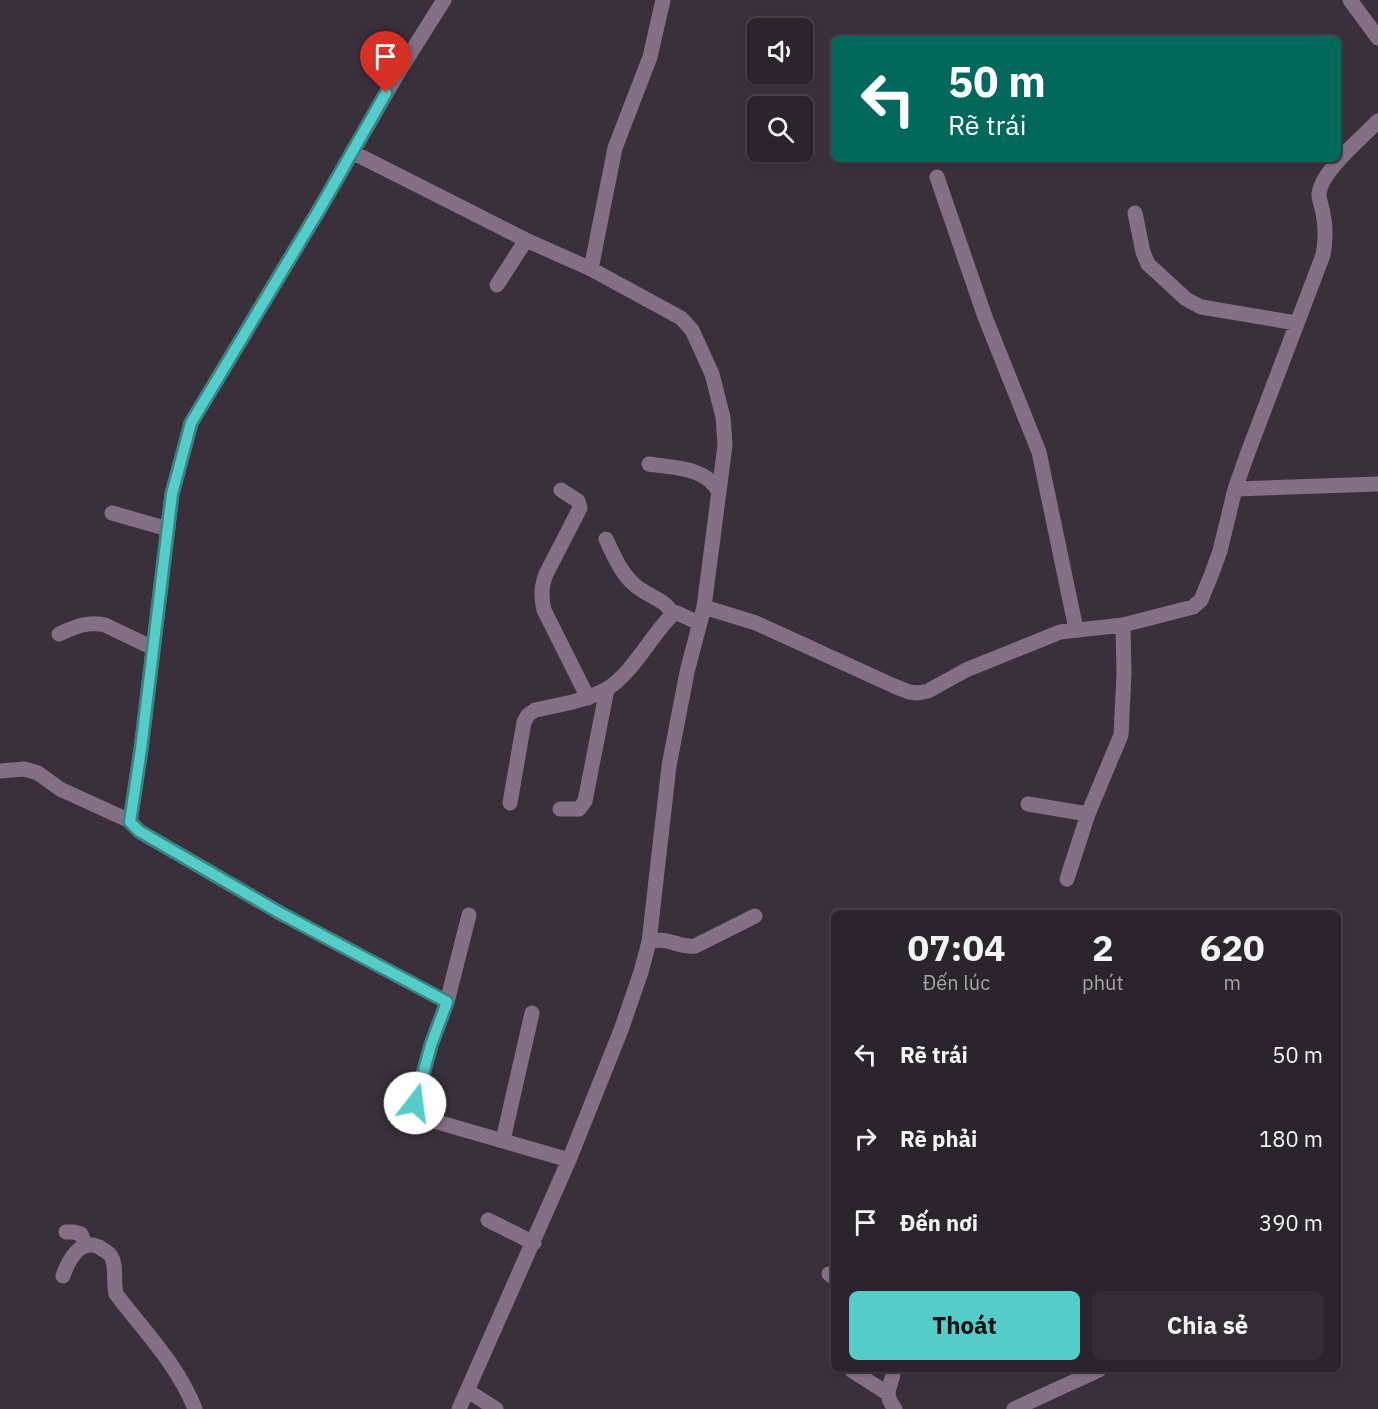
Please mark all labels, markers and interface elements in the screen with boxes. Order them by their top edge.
map controls [747,18,813,162]
button: sound [747,18,813,84]
pin [360,31,411,93]
icon: arrive [369,40,402,73]
text: 50 m [948,54,1046,109]
icon: left [849,60,927,138]
button: search [747,96,813,162]
text: Rẽ trái [948,107,1027,142]
text: 07:04 [907,924,1006,971]
text: 2 [1092,924,1114,971]
text: 620 [1200,924,1265,971]
text: Đến lúc [923,969,990,996]
text: phút [1082,969,1123,996]
text: m [1223,969,1241,996]
icon: left [849,1038,882,1071]
text: Rẽ trái [900,1040,968,1069]
text: 50 m [1272,1040,1323,1069]
position arrow [383,1071,447,1135]
icon: right [849,1122,882,1155]
text: Rẽ phải [900,1124,977,1153]
text: 180 m [1259,1124,1323,1153]
icon: arrive [849,1206,882,1239]
text: Đến nơi [900,1208,978,1237]
text: 390 m [1259,1208,1323,1237]
button: Thoát [849,1291,1080,1360]
button: Chia sẻ [1092,1291,1323,1360]

